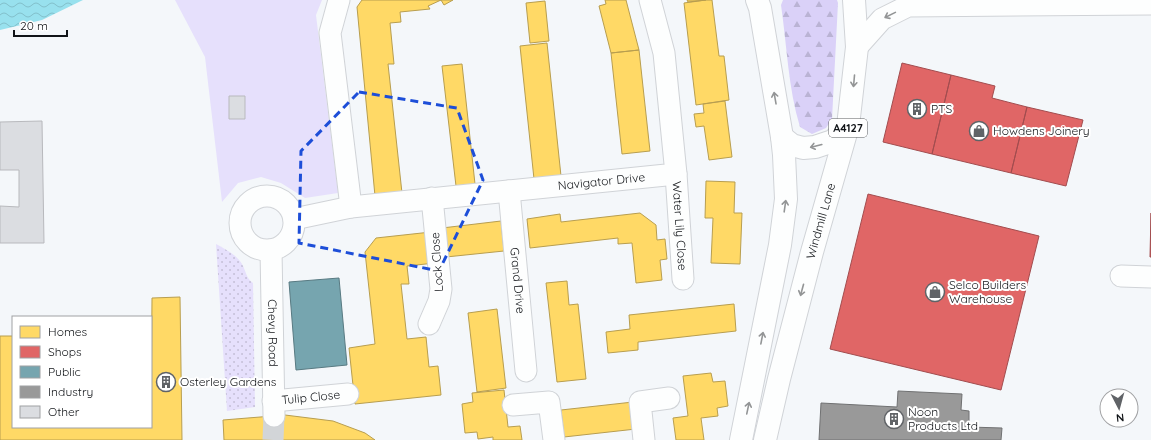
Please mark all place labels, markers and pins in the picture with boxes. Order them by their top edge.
building icon: PTS [906,98,928,120]
place label: PTS [931,101,952,116]
shop icon: Howdens Joinery [968,120,990,142]
place label: Howdens Joinery [993,123,1090,138]
place label: Selco Builders Warehouse [949,277,1026,306]
shop icon: Selco Builders Warehouse [924,281,946,303]
building icon: Osterley Gardens [155,371,177,393]
place label: Osterley Gardens [180,374,277,389]
place label: Noon Products Ltd [908,404,978,433]
building icon: Noon Products Ltd [883,408,905,430]

